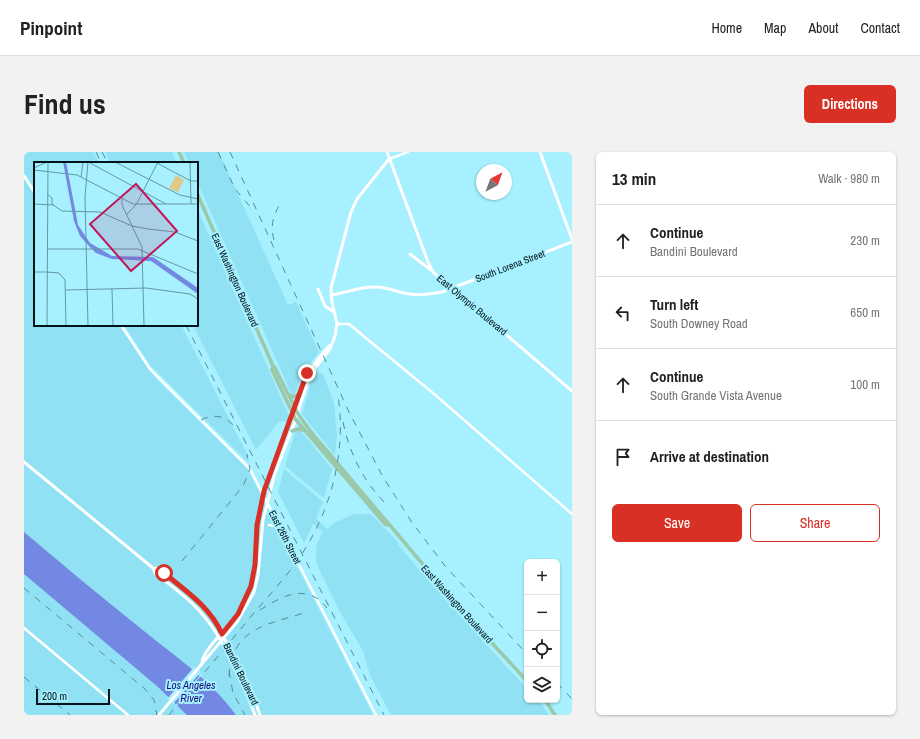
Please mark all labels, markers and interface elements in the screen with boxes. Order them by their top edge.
text: Pinpoint [20,15,82,41]
text: Home [711,19,742,37]
text: Map [764,19,786,37]
text: About [808,19,838,37]
text: Contact [860,19,900,37]
text: Find us [24,85,106,123]
button: Directions [804,85,896,123]
inset map [34,162,198,326]
north arrow [476,164,512,200]
text: 13 min [612,167,656,190]
text: Walk · 980 m [818,170,880,187]
text: Continue [650,222,703,243]
icon: ahead [612,230,634,252]
street label: East Washington Boulevard [208,231,262,329]
text: 230 m [850,232,880,249]
text: Bandini Boulevard [650,243,738,260]
street label: South Lorena Street [473,247,547,285]
street label: East Olympic Boulevard [434,272,510,338]
text: Turn left [650,294,698,315]
icon: left [612,302,634,324]
text: 650 m [850,304,880,321]
text: South Downey Road [650,315,748,332]
route end [298,364,316,382]
text: Continue [650,366,703,387]
icon: ahead [612,374,634,396]
text: 100 m [850,376,880,393]
text: South Grande Vista Avenue [650,387,782,404]
icon: arrive [612,446,634,468]
text: Arrive at destination [650,446,769,467]
button: Save [612,504,742,542]
button: Share [750,504,880,542]
street label: East 26th Street [266,508,304,567]
map controls [524,559,560,703]
button: + [524,559,560,595]
street label: East Washington Boulevard [418,562,496,646]
route start [155,564,173,582]
button: − [524,595,560,631]
button: locate [524,631,560,667]
street label: Bandini Boulevard [220,641,262,707]
button: layers [524,667,560,703]
water label: Los Angeles River [166,678,216,705]
scale bar [36,687,110,706]
text: 200 m [42,689,67,703]

